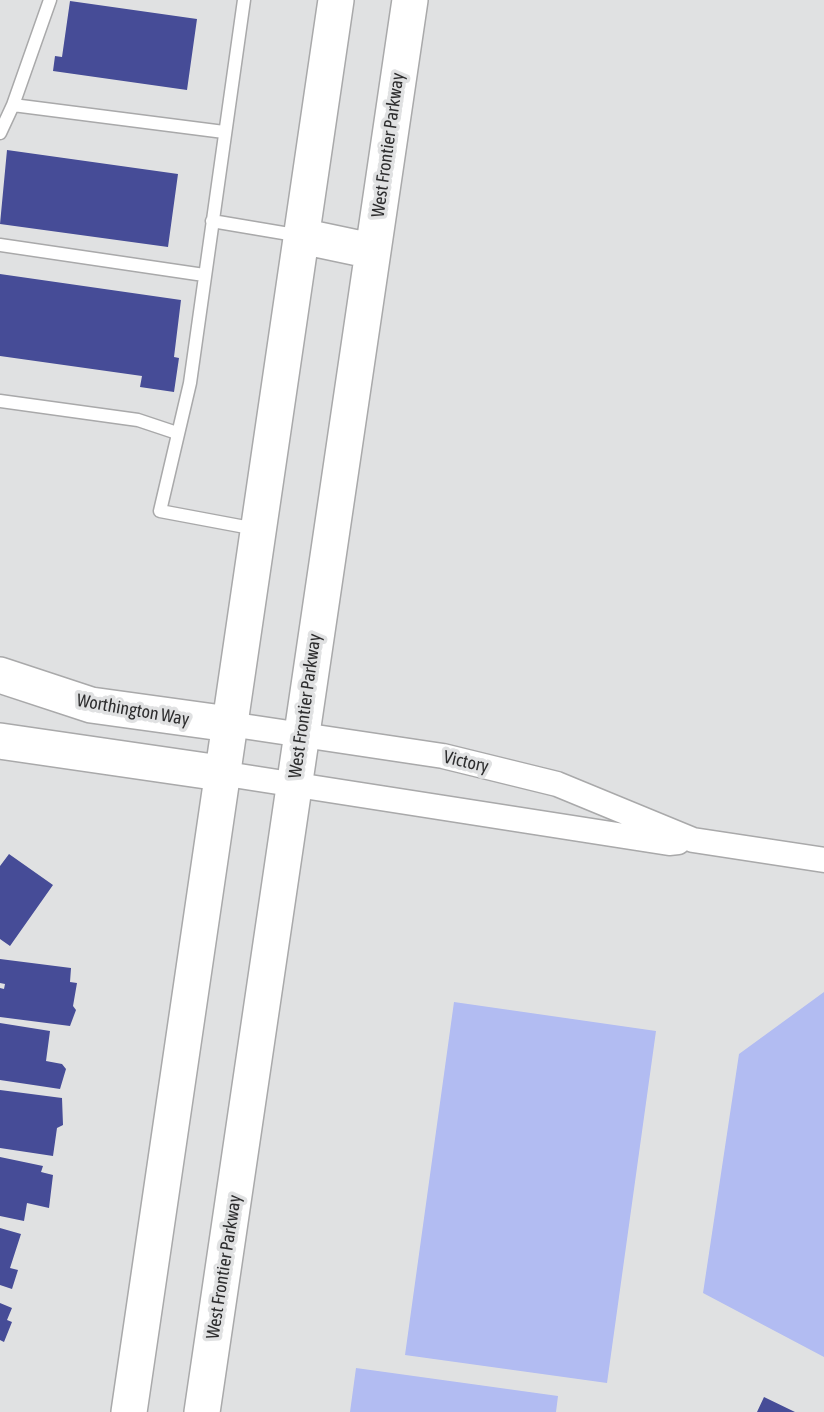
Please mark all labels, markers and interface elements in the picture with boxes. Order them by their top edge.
street label: West Frontier Parkway [367,71,409,219]
street label: West Frontier Parkway [284,632,326,780]
street label: Worthington Way [75,690,191,730]
street label: Victory [441,746,491,778]
street label: West Frontier Parkway [202,1193,246,1341]

